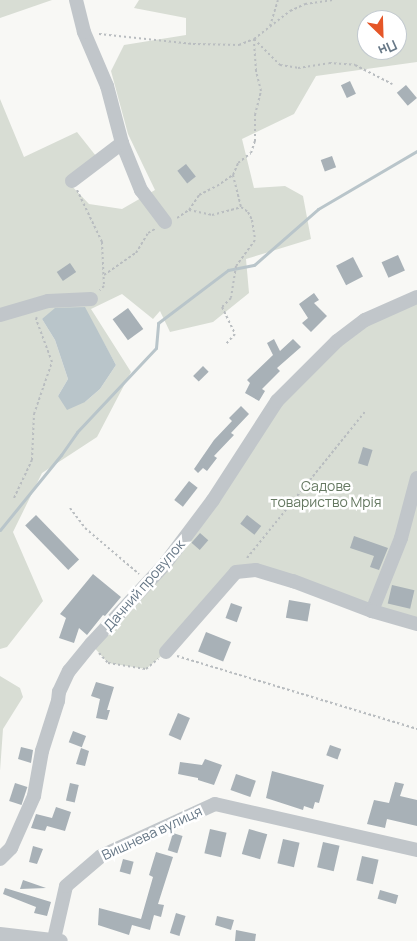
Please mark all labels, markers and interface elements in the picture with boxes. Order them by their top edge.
north arrow [357,10,407,60]
text: Пн [375,36,400,61]
park label: Садове товариство Мрія [270,478,382,511]
street label: Дачний провулок [100,536,188,634]
street label: Вишнева вулиця [99,802,205,864]

